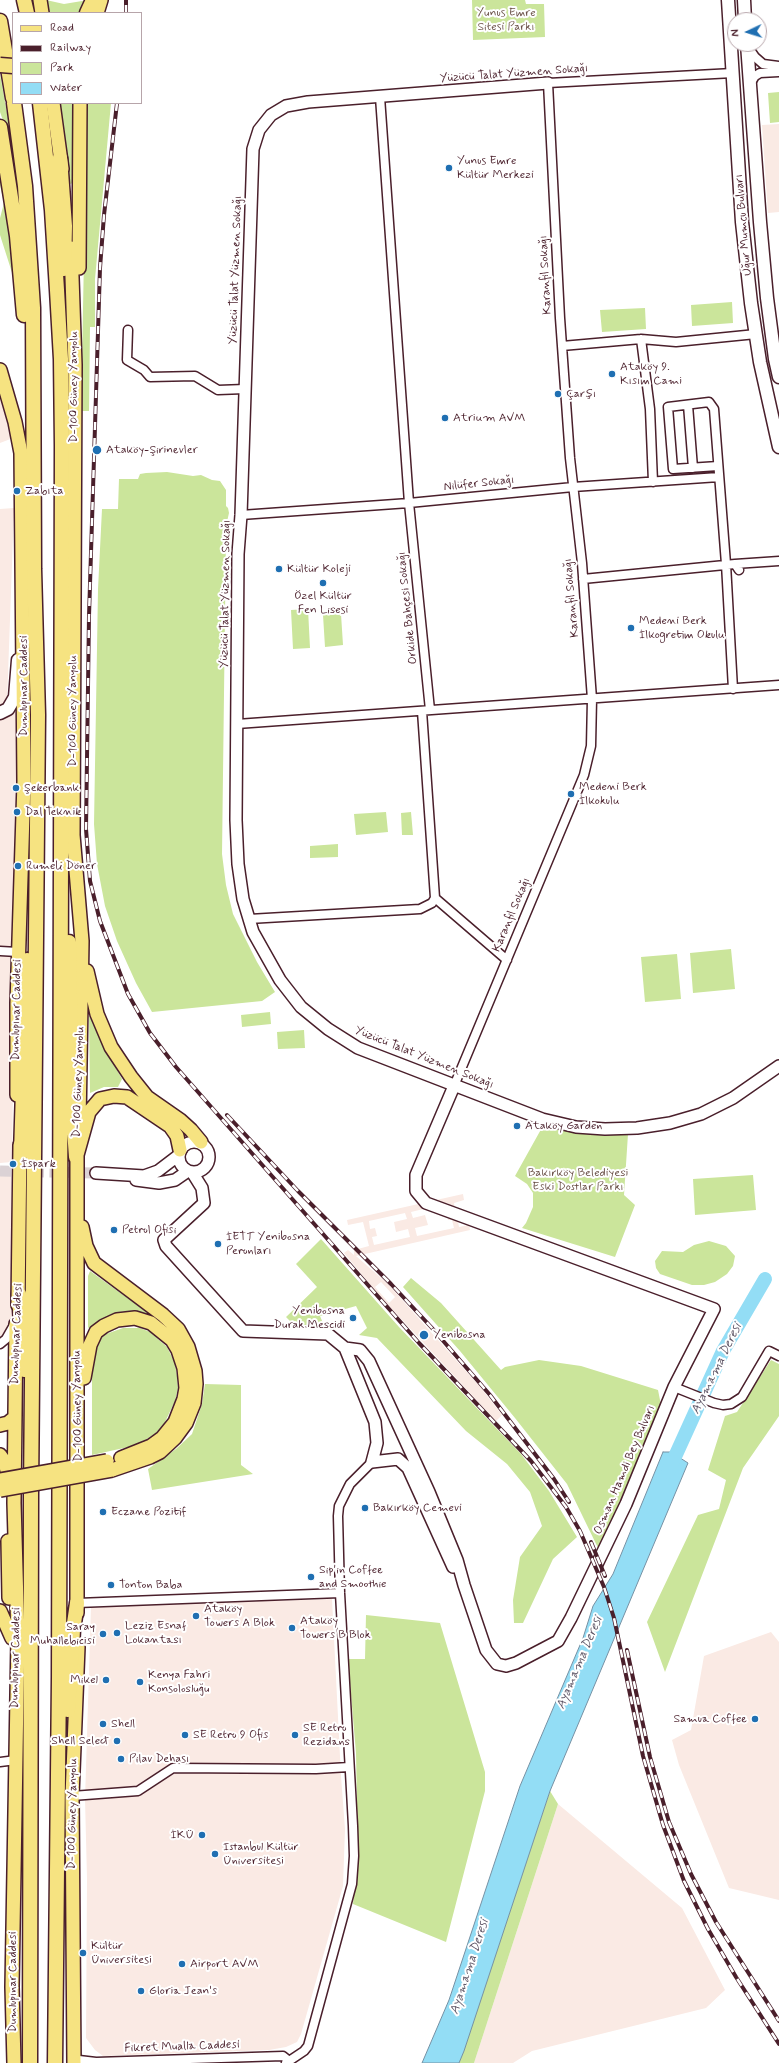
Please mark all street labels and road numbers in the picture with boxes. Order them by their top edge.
street label: Yüzücü Talat Yüzmen Sokağı [439,62,589,86]
street label: Uğur Mumcu Bulvarı [732,174,756,276]
street label: Yüzücü Talat Yüzmen Sokağı [226,195,246,345]
street label: Karanfil Sokağı [537,235,555,315]
street label: D-100 Güney Yanyolu [67,331,81,443]
street label: Nilüfer Sokağı [443,473,515,495]
street label: Yüzücü Talat Yüzmen Sokağı [218,520,234,668]
street label: Orkide Bahçesi Sokağı [395,551,421,665]
street label: Karanfil Sokağı [561,558,583,638]
street label: Dumlupınar Caddesi [17,635,31,737]
street label: D-100 Güney Yanyolu [66,655,80,767]
street label: Karanfil Sokağı [490,876,534,954]
street label: Dumlupınar Caddesi [9,959,25,1061]
street label: Yüzücü Talat Yüzmen Sokağı [352,1023,496,1093]
street label: D-100 Güney Yanyolu [70,1026,88,1138]
street label: Dumlupınar Caddesi [8,1283,26,1385]
street label: D-100 Güney Yanyolu [70,1350,86,1462]
street label: Osman Hamdi Bey Bulvarı [591,1403,659,1537]
street label: Dumlupınar Caddesi [8,1607,24,1709]
street label: D-100 Güney Yanyolu [65,1758,81,1870]
street label: Dumlupınar Caddesi [6,1931,20,2033]
street label: Fikret Mualla Caddesi [124,2038,240,2056]

